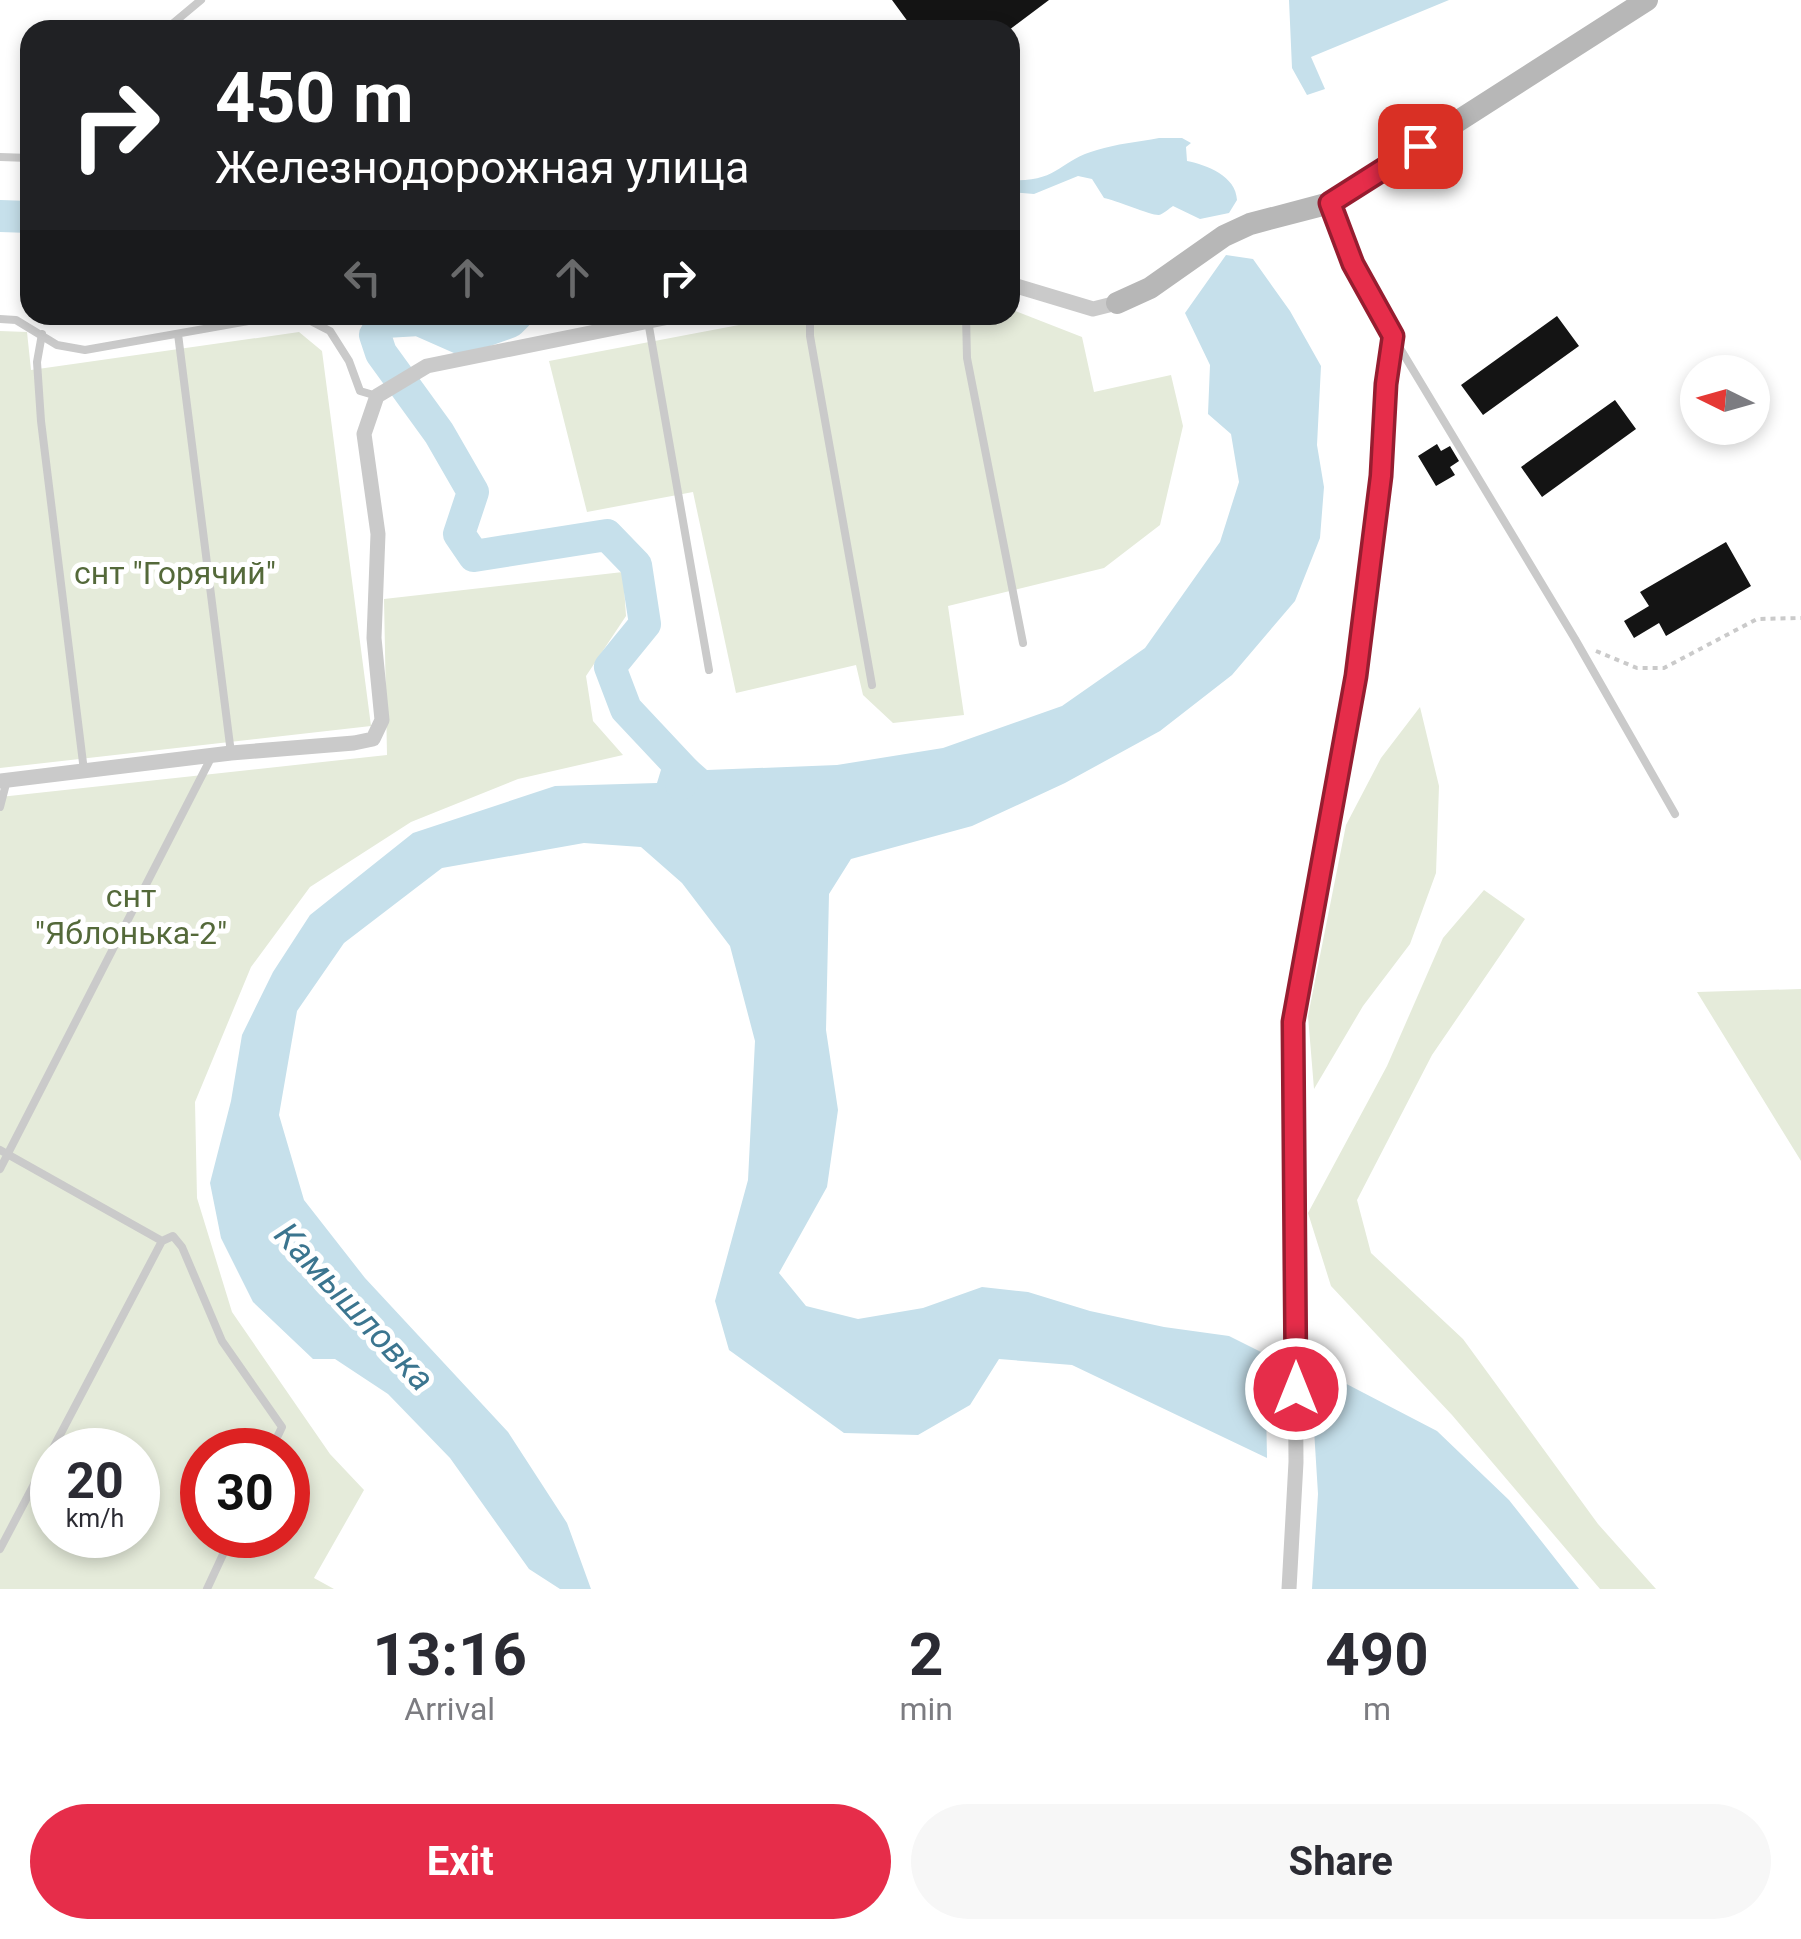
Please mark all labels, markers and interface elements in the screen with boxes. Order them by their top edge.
text: 450 m [215,57,414,139]
icon: right [50,60,180,190]
pin [1378,104,1463,189]
icon: arrive [1393,119,1448,174]
text: Железнодорожная улица [215,141,750,194]
icon: left [335,250,390,305]
icon: ahead [440,250,495,305]
icon: ahead [545,250,600,305]
icon: right [650,250,705,305]
north arrow [1680,355,1770,445]
map controls [1680,355,1770,445]
park label: снт "Горячий" [74,554,276,592]
park label: снт "Яблонька-2" [35,877,227,952]
water label: Камышловка [266,1215,442,1399]
position arrow [1244,1337,1348,1441]
speed limit sign: 30 [180,1428,310,1558]
text: 20 [66,1452,124,1510]
text: km/h [66,1504,124,1533]
text: 13:16 [372,1619,527,1690]
text: 2 [909,1619,943,1690]
text: 490 [1325,1619,1429,1690]
text: Arrival [404,1690,495,1728]
text: min [899,1690,953,1728]
text: m [1363,1690,1391,1728]
button: Exit [30,1804,891,1919]
button: Share [911,1804,1771,1919]

